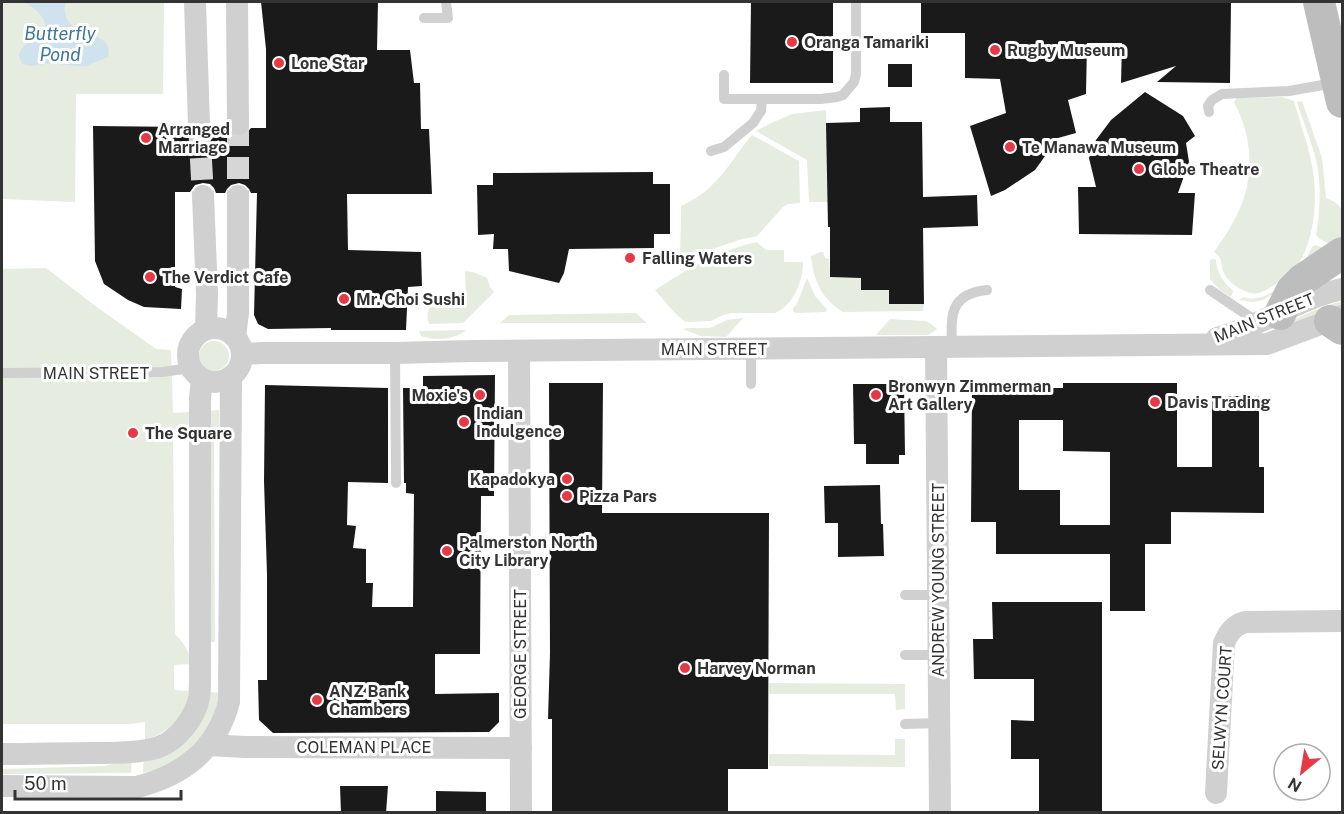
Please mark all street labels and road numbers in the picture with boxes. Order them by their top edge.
street label: MAIN STREET [1211,289,1317,347]
street label: MAIN STREET [661,340,768,359]
street label: MAIN STREET [43,364,150,383]
street label: ANDREW YOUNG STREET [929,482,948,677]
street label: GEORGE STREET [511,588,530,719]
street label: SELWYN COURT [1208,645,1236,771]
street label: COLEMAN PLACE [297,738,431,757]

